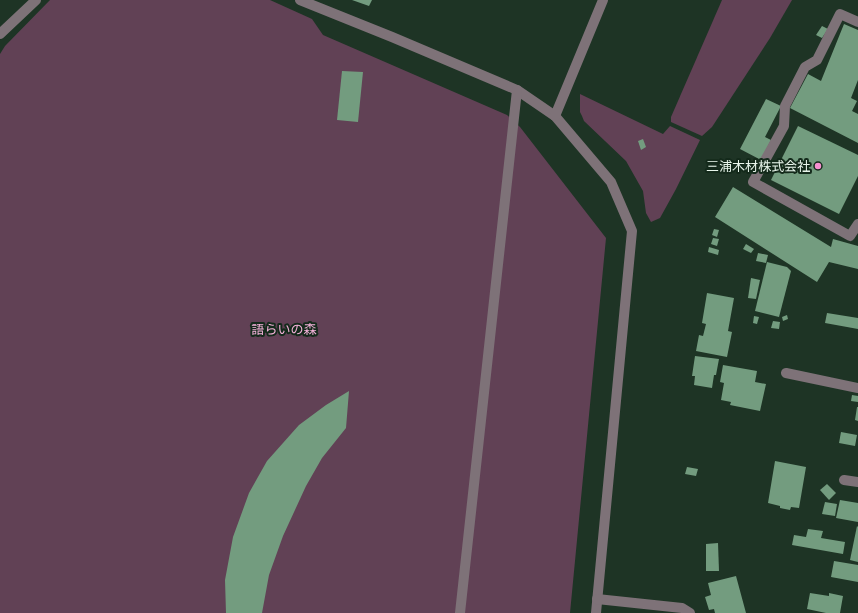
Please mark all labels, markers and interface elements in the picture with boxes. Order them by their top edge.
place label: 三浦木材株式会社 [706,158,810,176]
marker: 三浦木材株式会社 [813,161,823,171]
park label: 語らいの森 [251,321,317,339]

